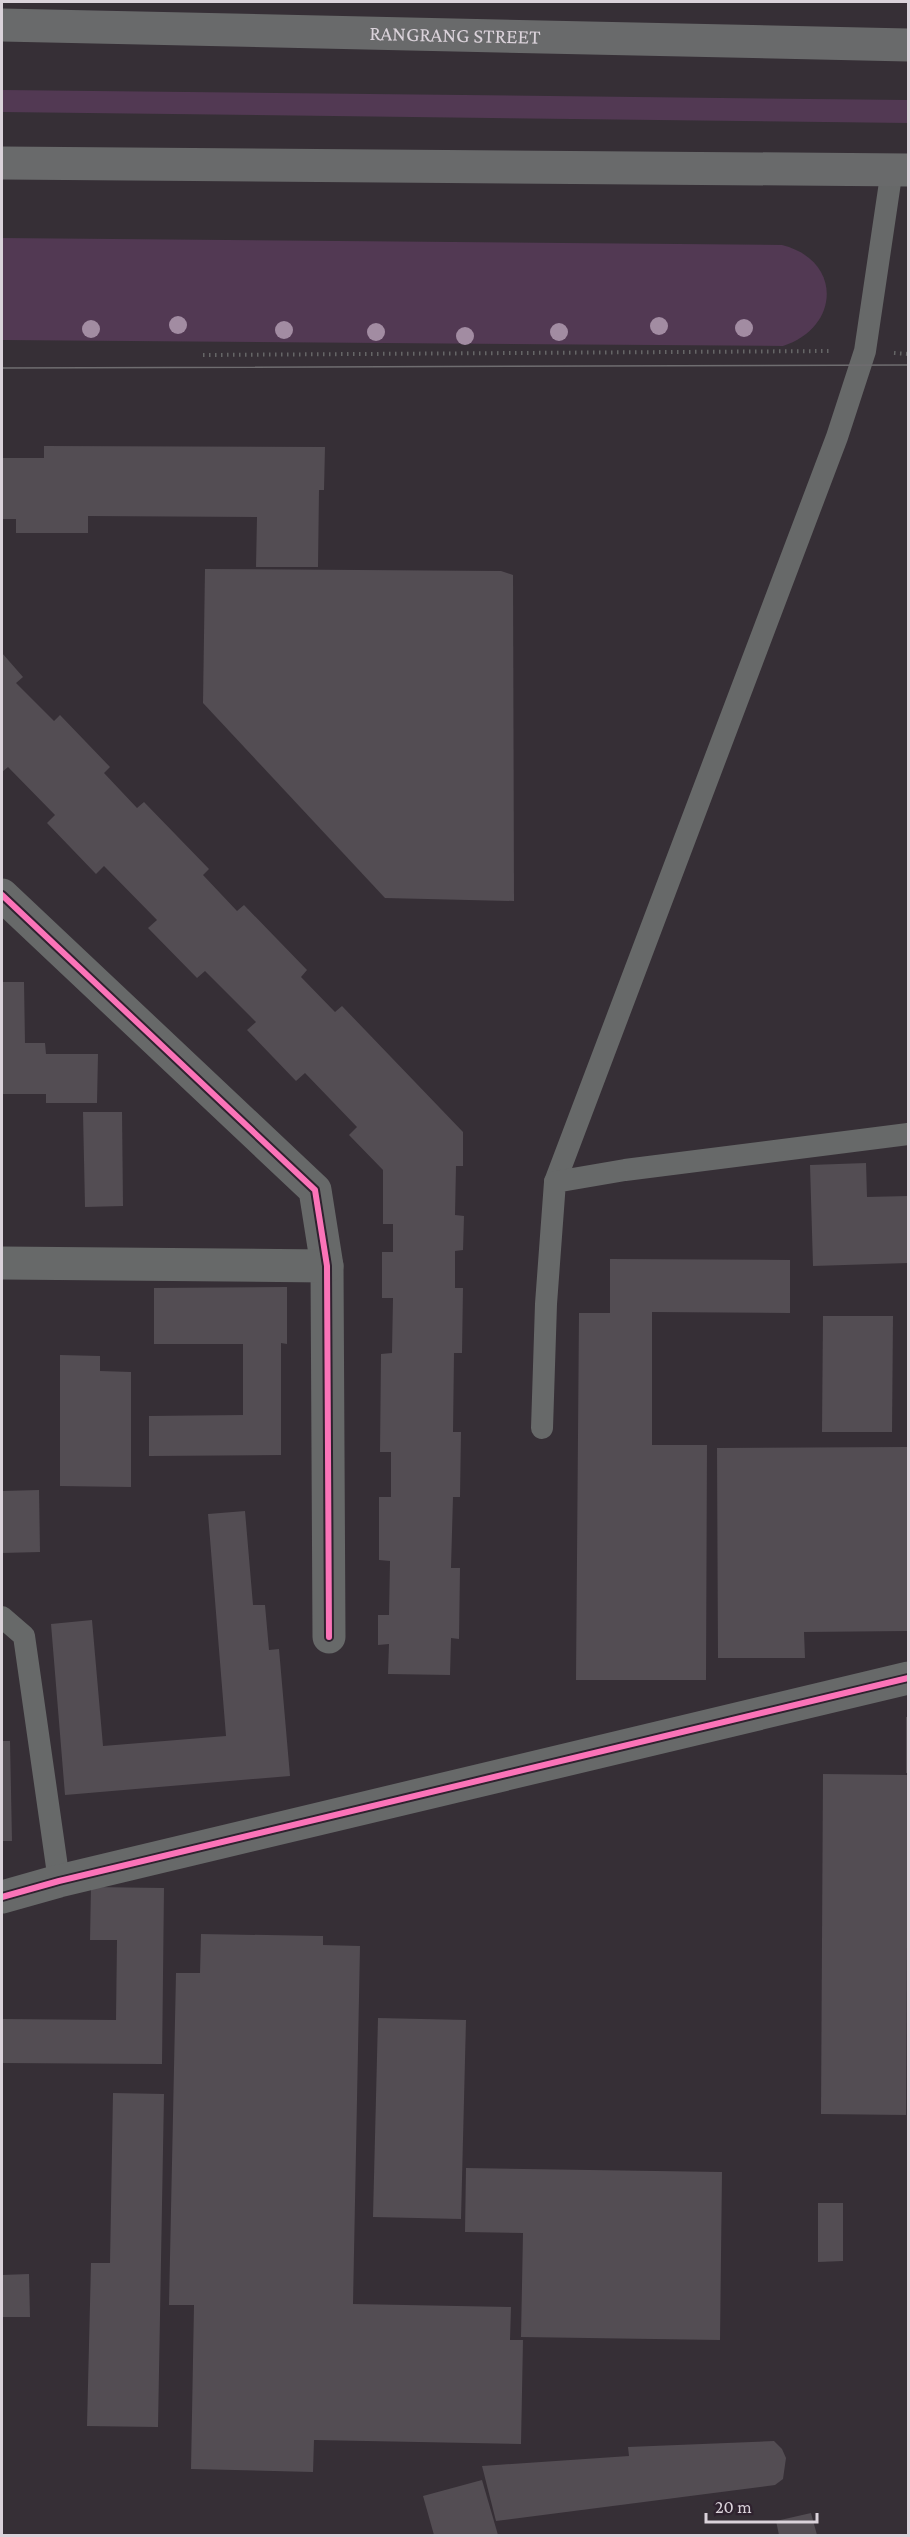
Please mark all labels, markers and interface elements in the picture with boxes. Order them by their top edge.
street label: RANGRANG STREET [369,21,541,49]
scale bar [706,2486,817,2524]
text: 20 m [715,2497,752,2517]

